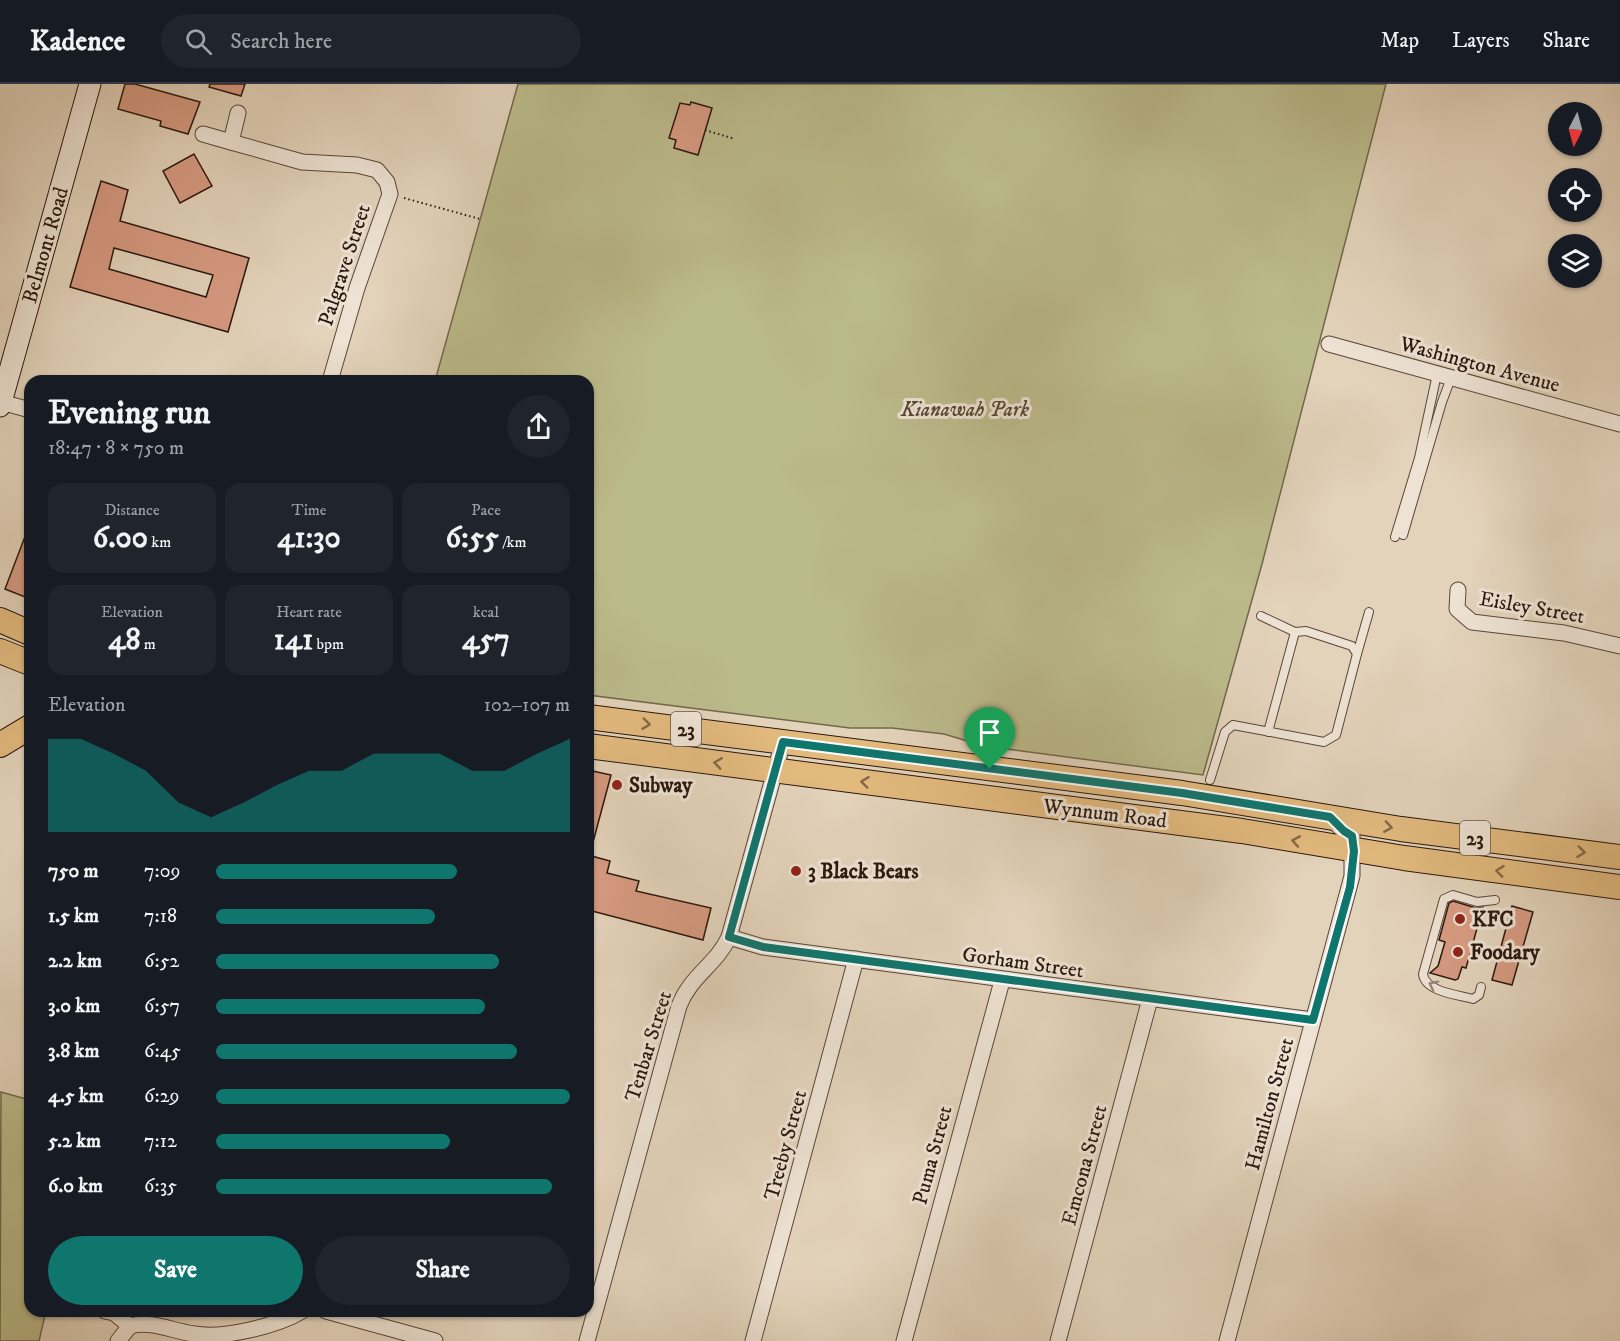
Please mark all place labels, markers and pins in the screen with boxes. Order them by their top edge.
pin [964,707,1015,769]
place label: Subway [629,773,693,799]
marker: Subway [610,778,624,792]
place label: 3 Black Bears [808,859,918,885]
marker: 3 Black Bears [789,864,803,878]
place label: KFC [1472,907,1514,933]
marker: KFC [1453,912,1467,926]
place label: Foodary [1470,940,1541,966]
marker: Foodary [1451,945,1465,959]

